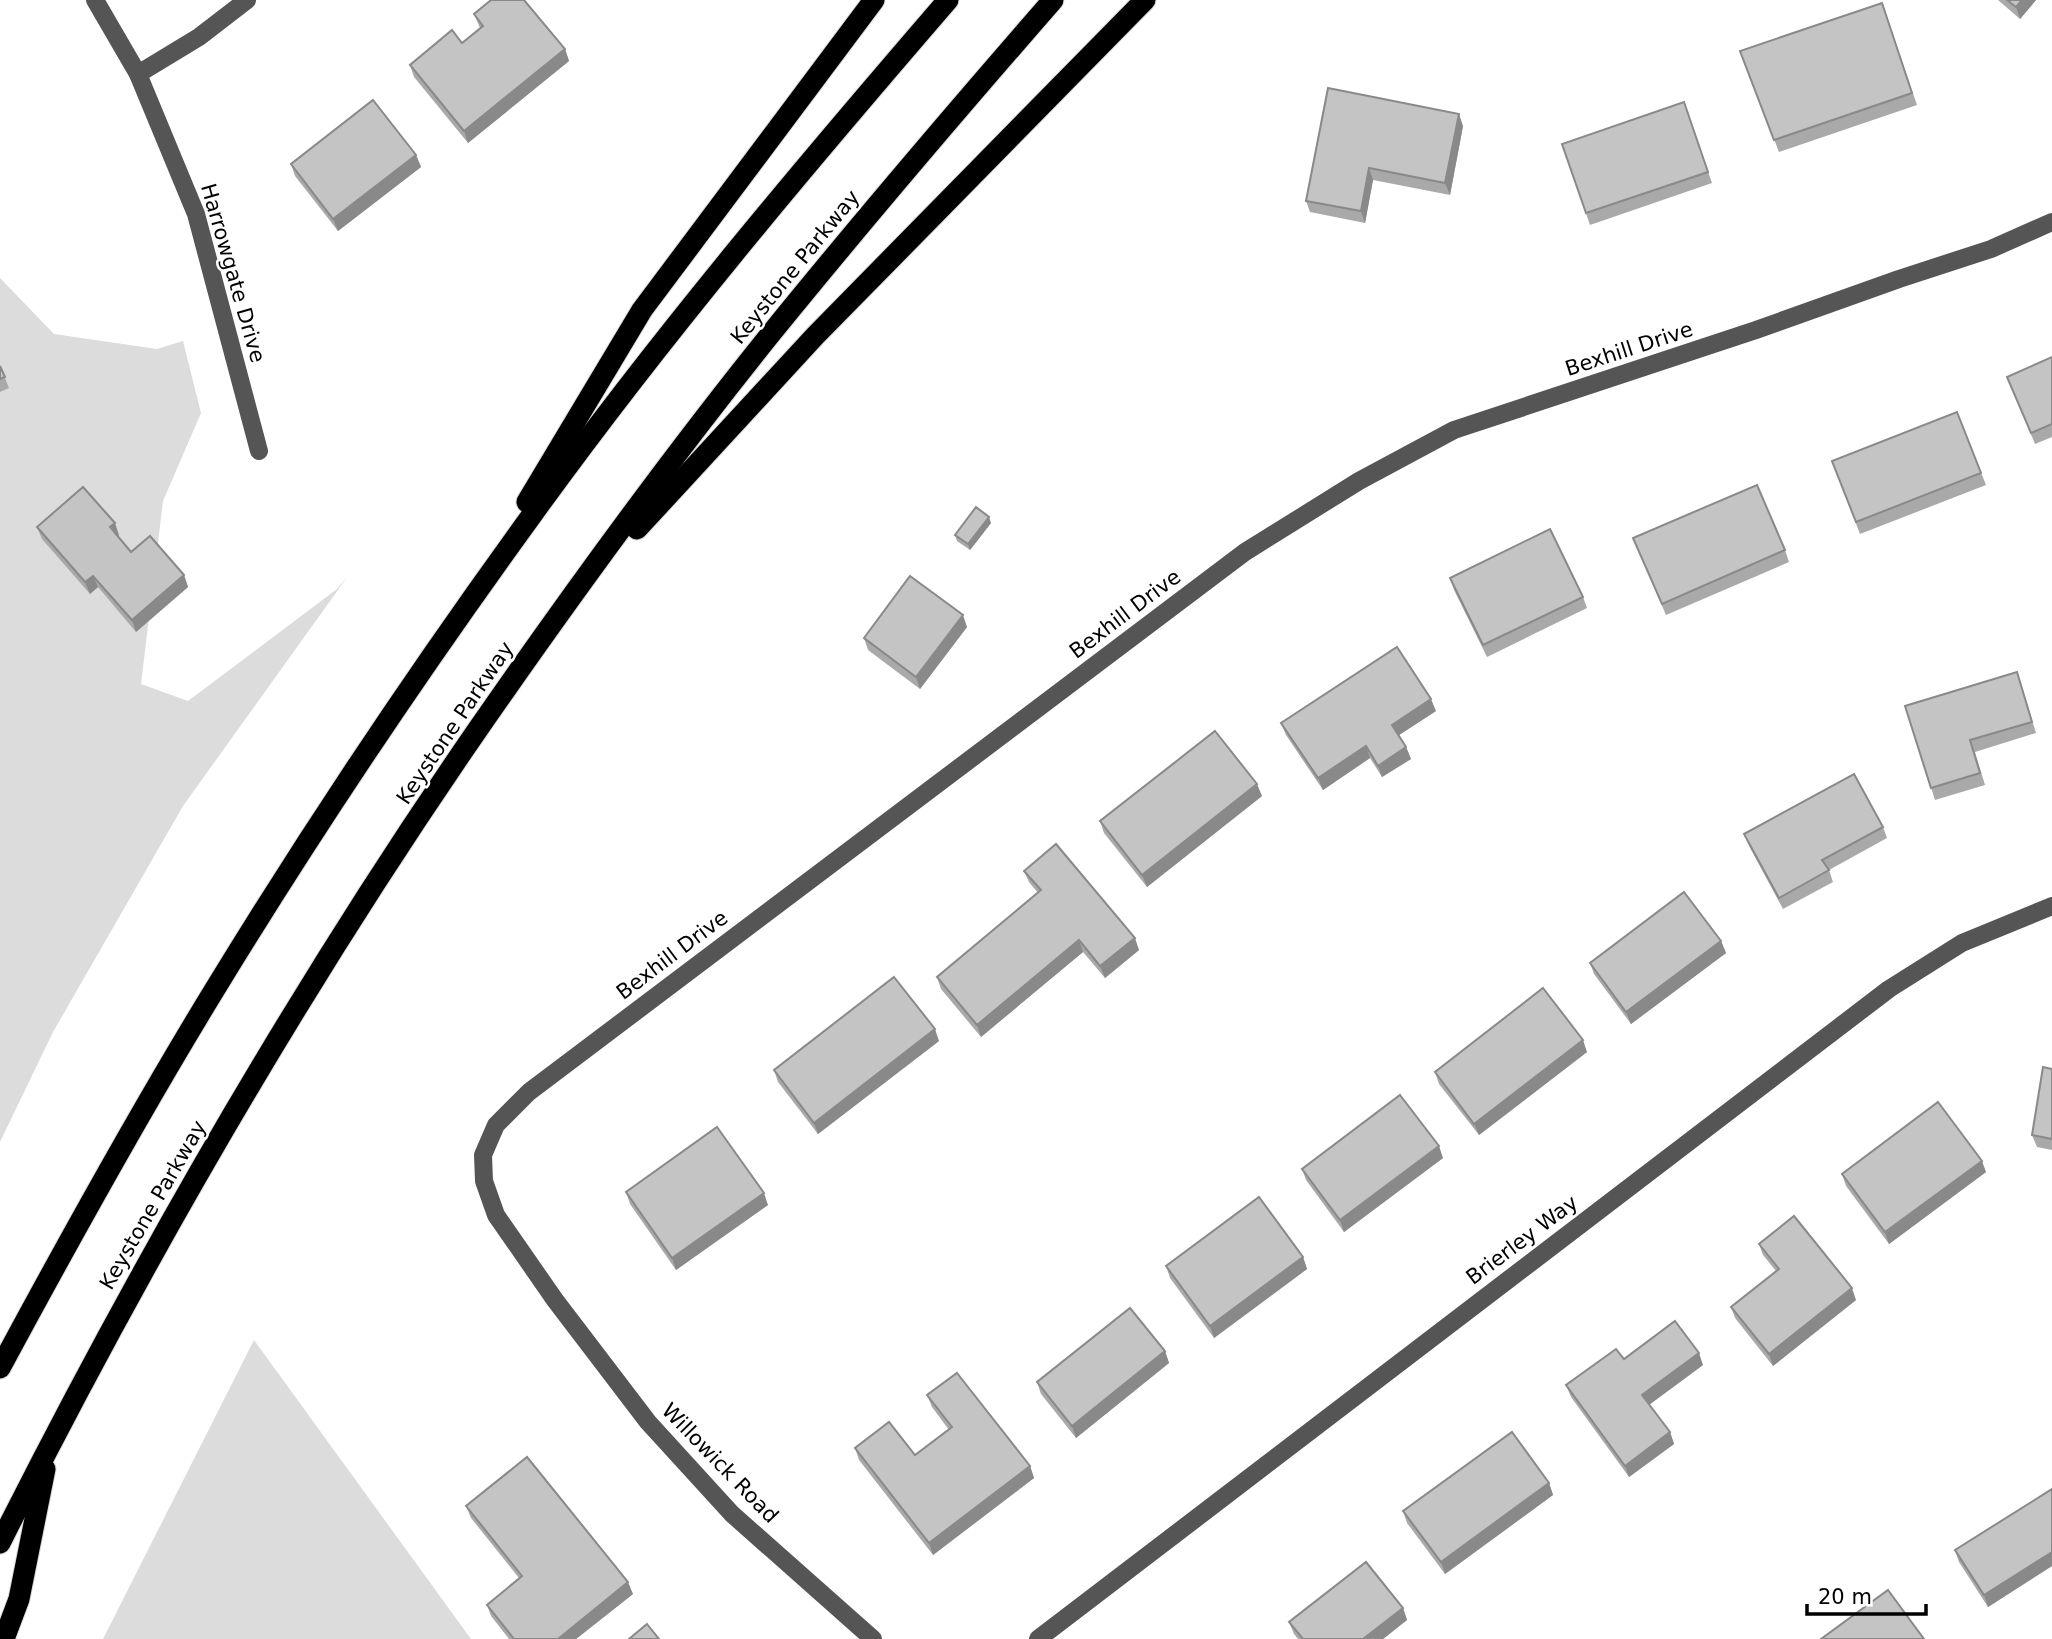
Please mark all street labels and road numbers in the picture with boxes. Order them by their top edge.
street label: Harrowgate Drive [196,181,270,365]
street label: Keystone Parkway [726,185,864,349]
street label: Bexhill Drive [1562,317,1696,381]
street label: Bexhill Drive [1065,564,1185,664]
street label: Keystone Parkway [392,637,518,809]
street label: Bexhill Drive [612,905,732,1005]
street label: Keystone Parkway [95,1116,211,1294]
street label: Brierley Way [1462,1190,1582,1290]
street label: Willowick Road [657,1398,783,1528]

